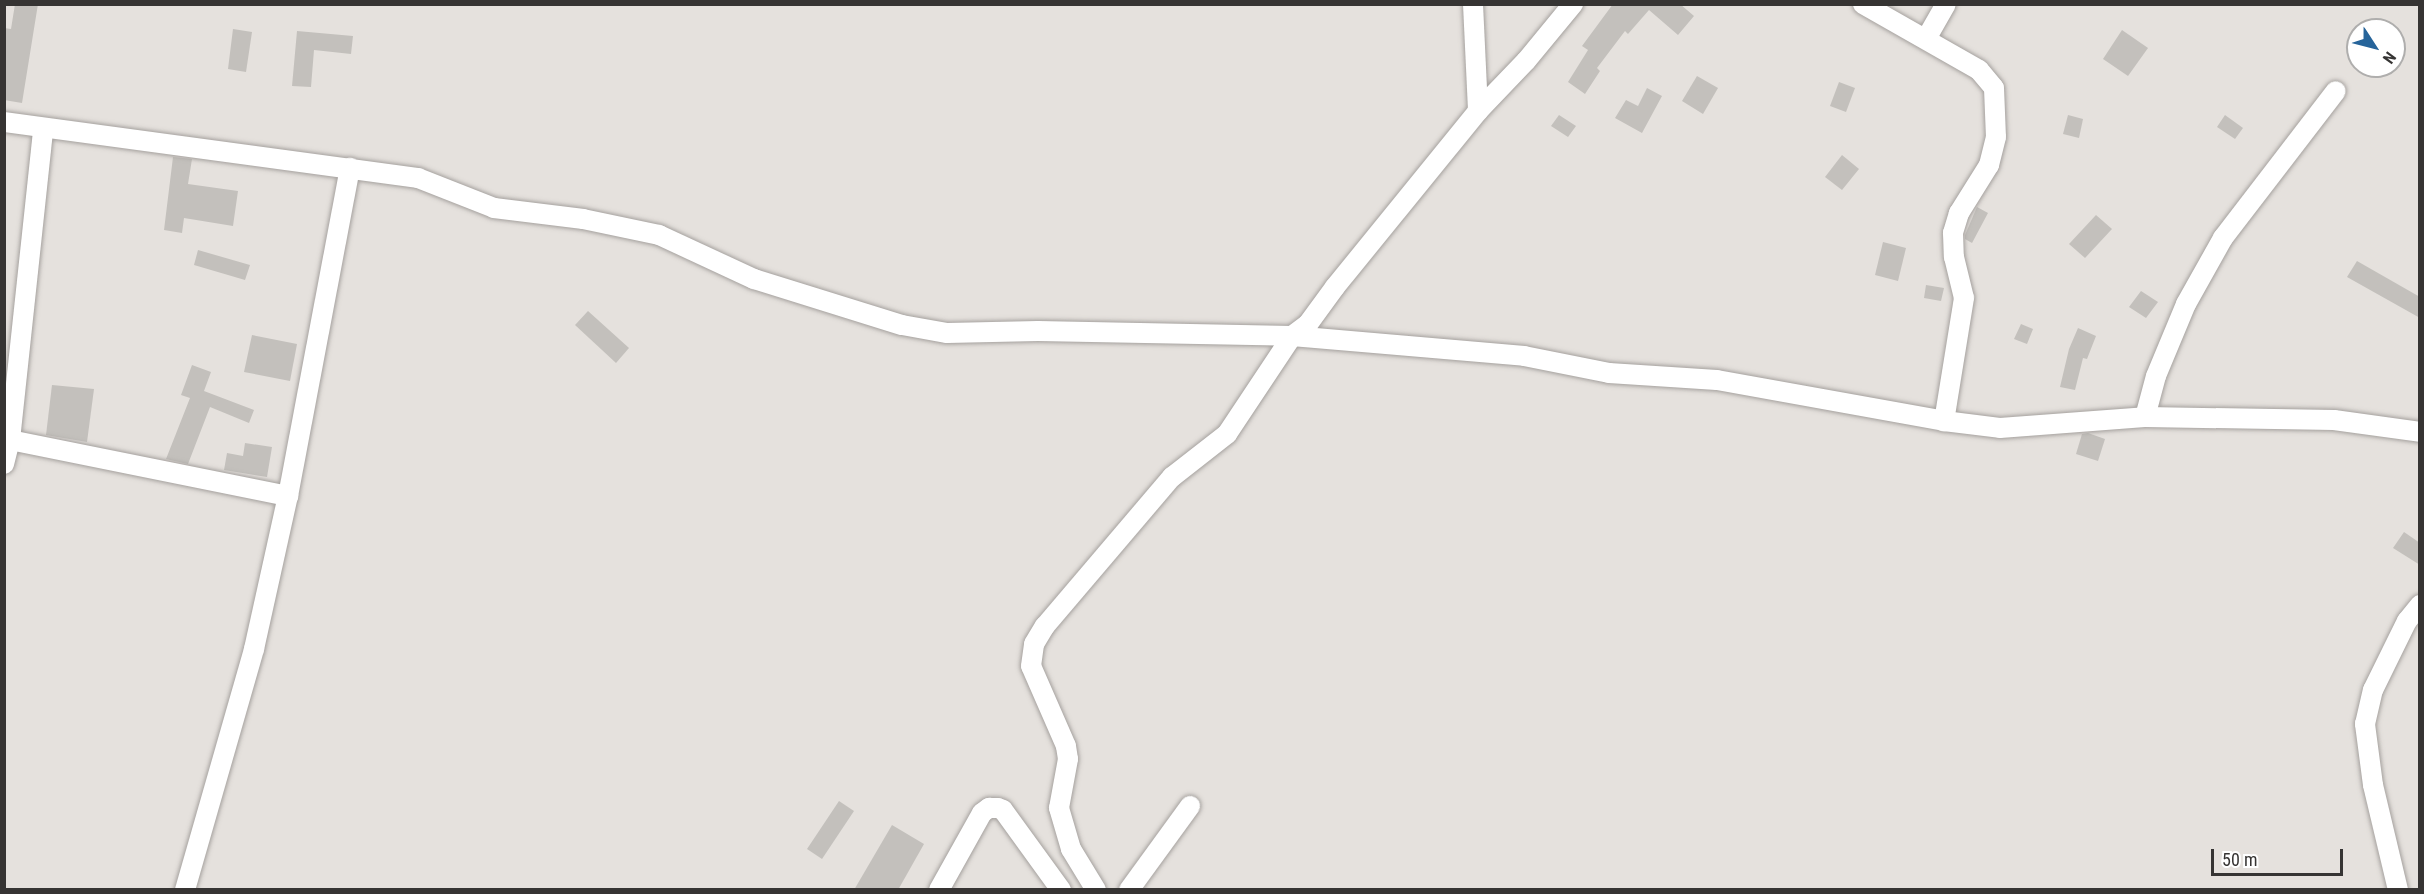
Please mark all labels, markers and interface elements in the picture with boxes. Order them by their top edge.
north arrow [2346,18,2406,78]
text: N [2379,48,2400,67]
scale bar [2214,837,2346,875]
text: 50 m [2222,849,2257,870]

